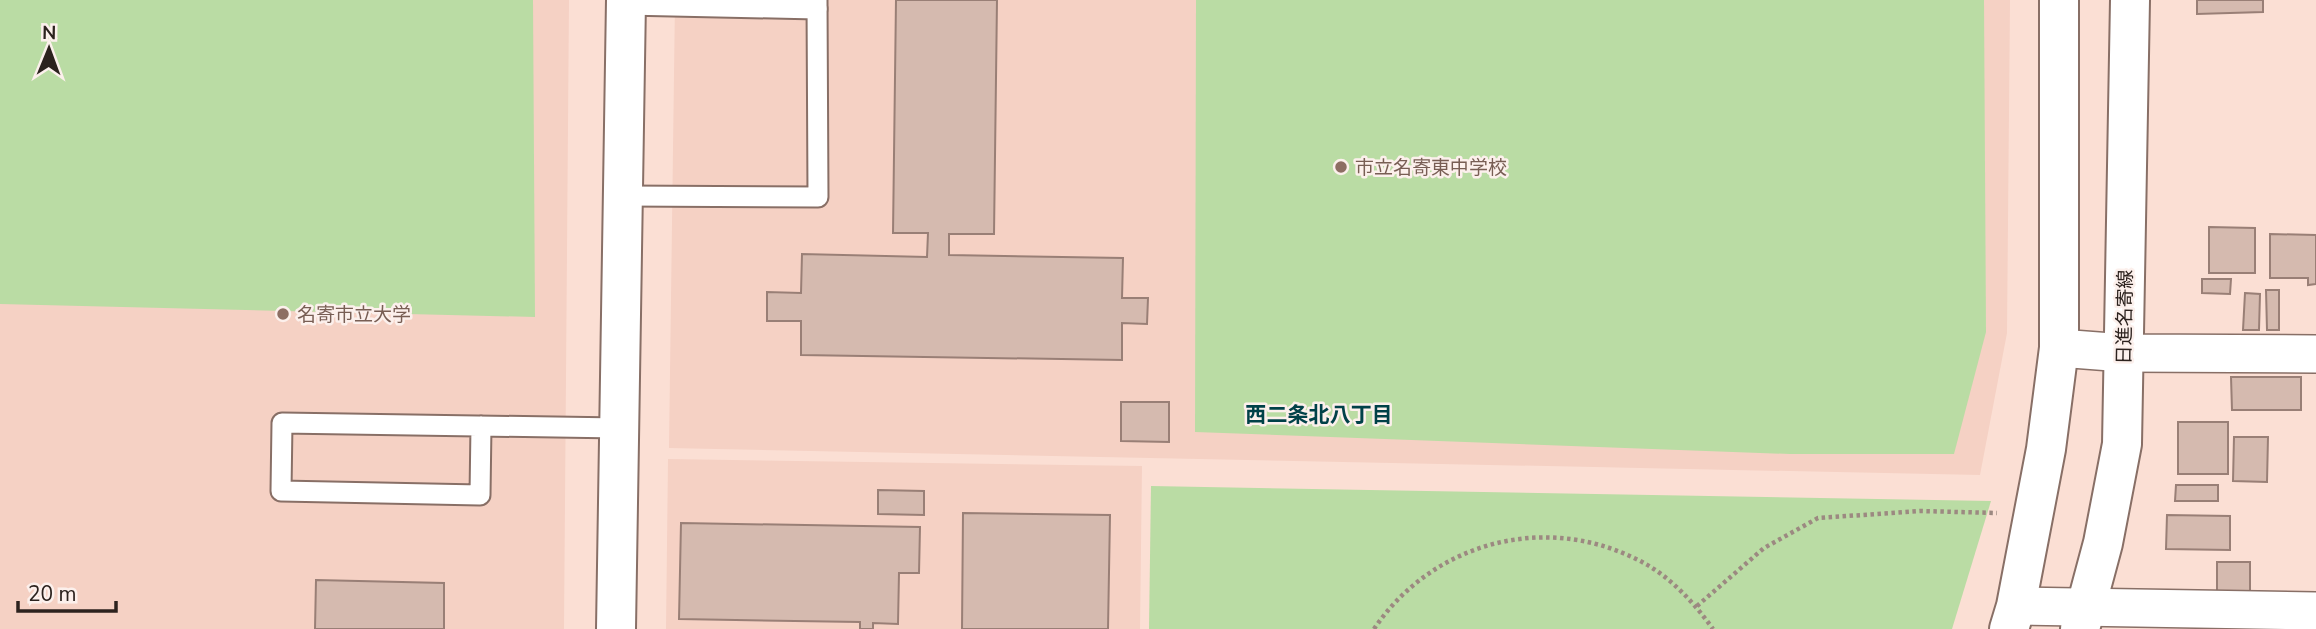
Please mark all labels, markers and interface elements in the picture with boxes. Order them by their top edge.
north arrow [14,14,84,84]
text: N [42,20,57,46]
place label: 市立名寄東中学校 [1355,155,1507,181]
marker: 市立名寄東中学校 [1333,159,1349,175]
street label: 日進名寄線 [2111,269,2139,365]
place label: 名寄市立大学 [297,302,411,328]
marker: 名寄市立大学 [275,306,291,322]
district label: 西二条北八丁目 [1246,401,1393,429]
scale bar [18,570,116,614]
text: 20 m [28,580,77,608]

